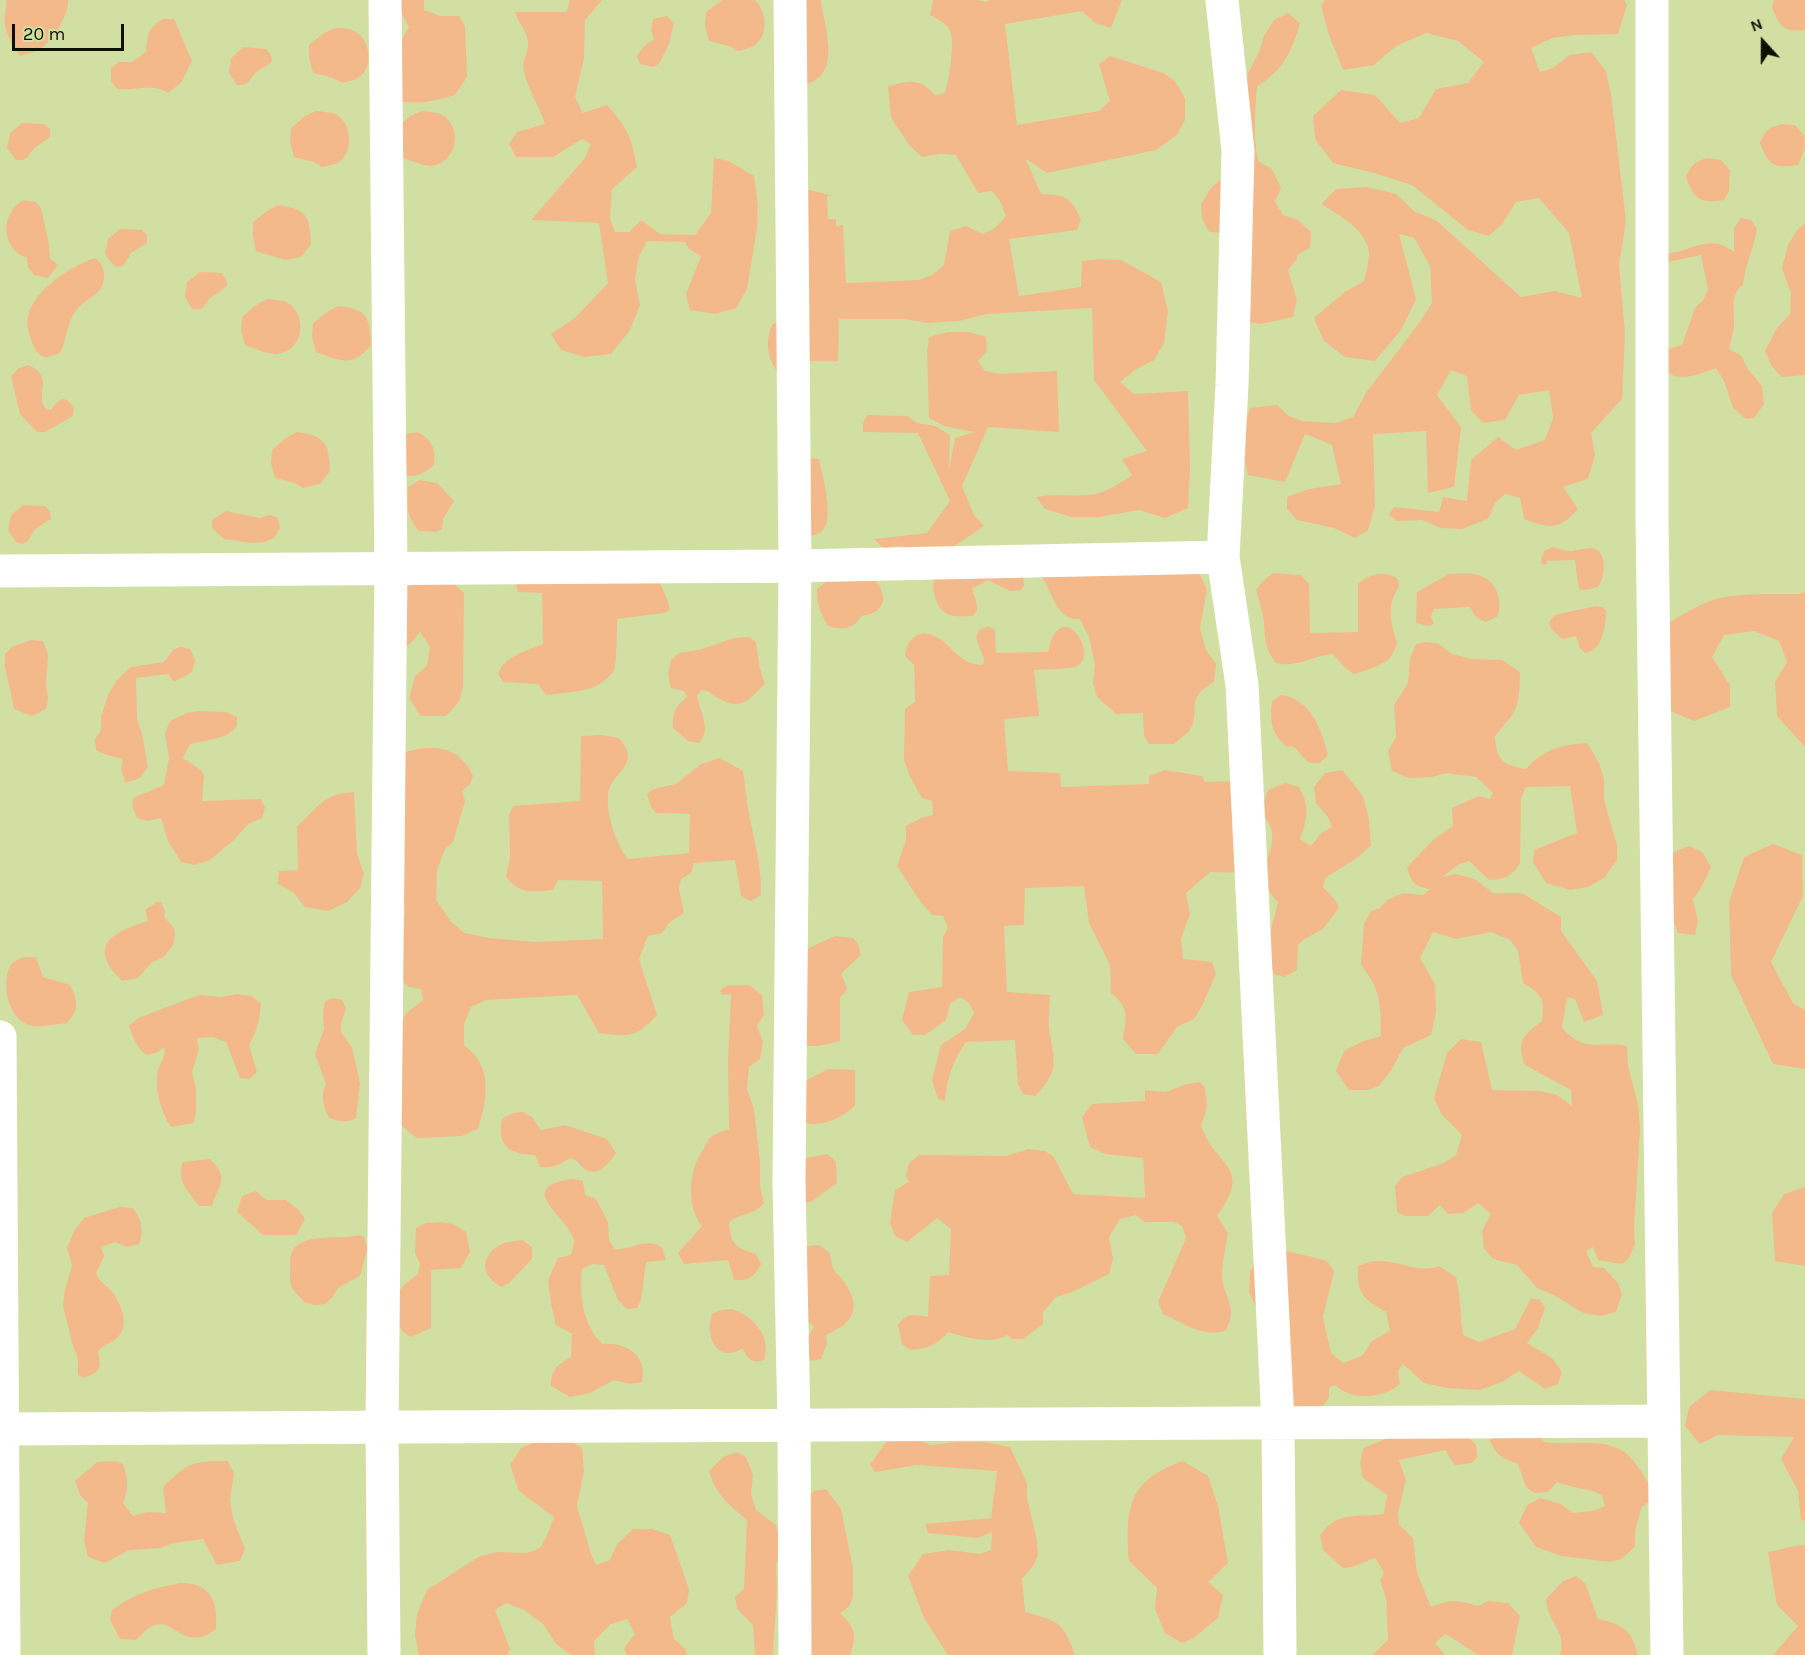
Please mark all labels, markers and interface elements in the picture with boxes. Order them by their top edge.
scale bar [15,12,128,50]
north arrow [1733,12,1793,72]
text: N [1748,14,1765,36]
text: 20 m [23,23,65,45]

